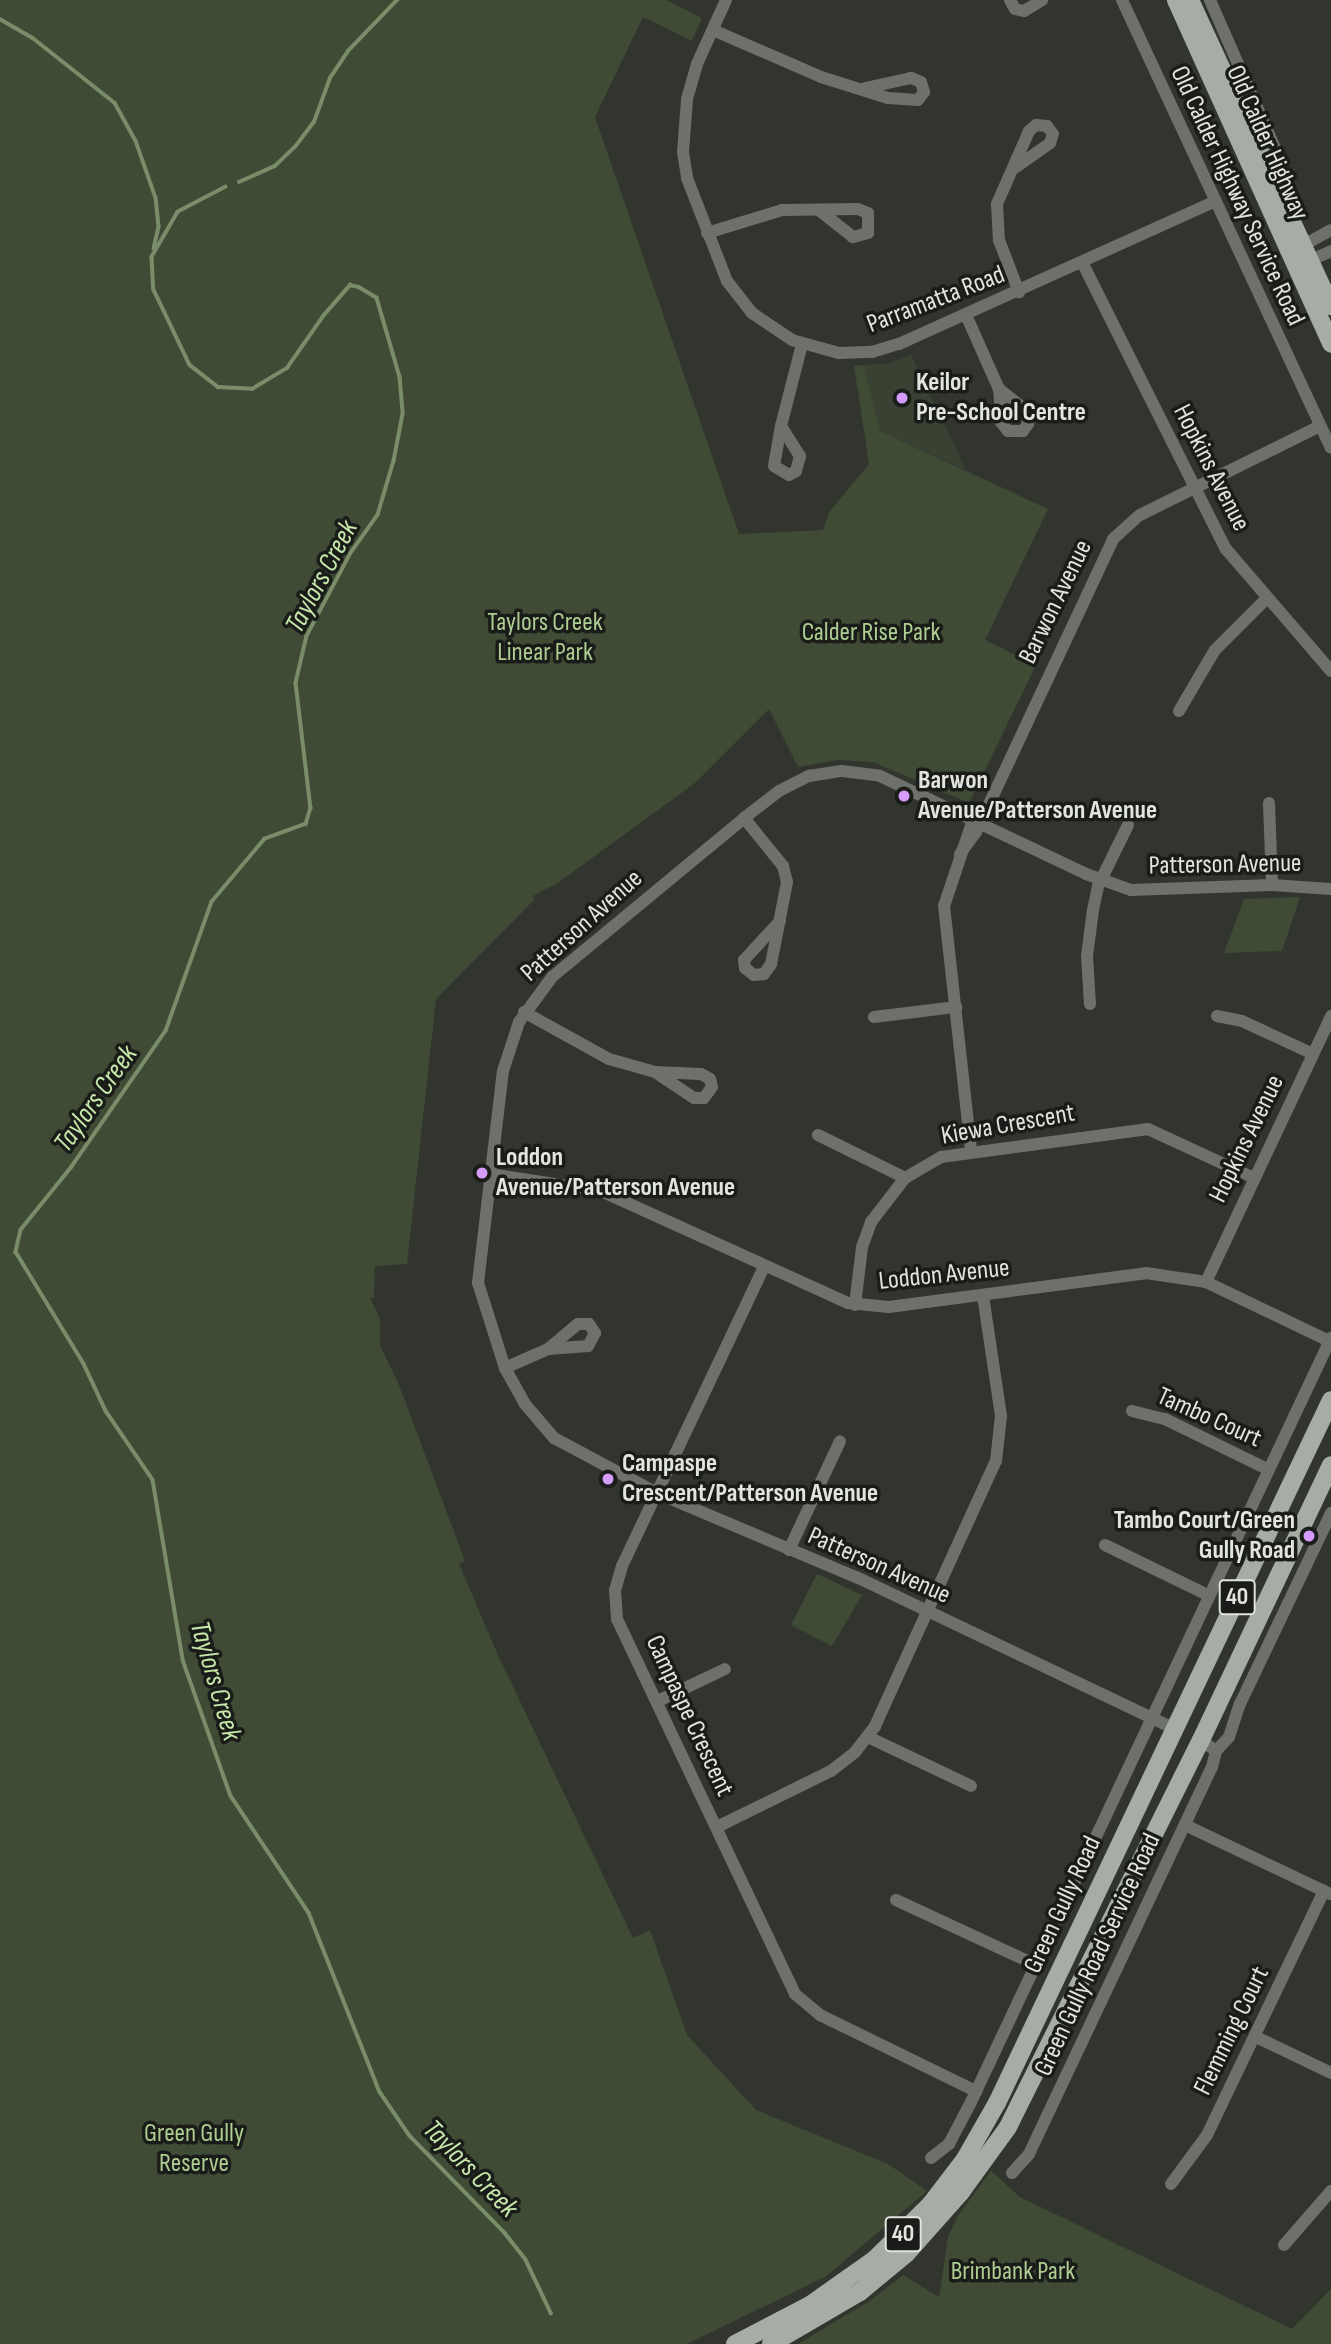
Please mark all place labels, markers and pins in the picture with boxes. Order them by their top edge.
place label: Keilor Pre-School Centre [916,367,1086,428]
marker: Keilor Pre-School Centre [894,390,910,406]
place label: Barwon Avenue/Patterson Avenue [918,765,1157,826]
marker: Barwon Avenue/Patterson Avenue [896,788,912,804]
place label: Loddon Avenue/Patterson Avenue [496,1142,735,1204]
marker: Loddon Avenue/Patterson Avenue [474,1165,490,1181]
place label: Campaspe Crescent/Patterson Avenue [622,1448,878,1510]
marker: Campaspe Crescent/Patterson Avenue [600,1471,616,1487]
place label: Tambo Court/Green Gully Road [1114,1505,1295,1566]
marker: Tambo Court/Green Gully Road [1301,1528,1317,1544]

